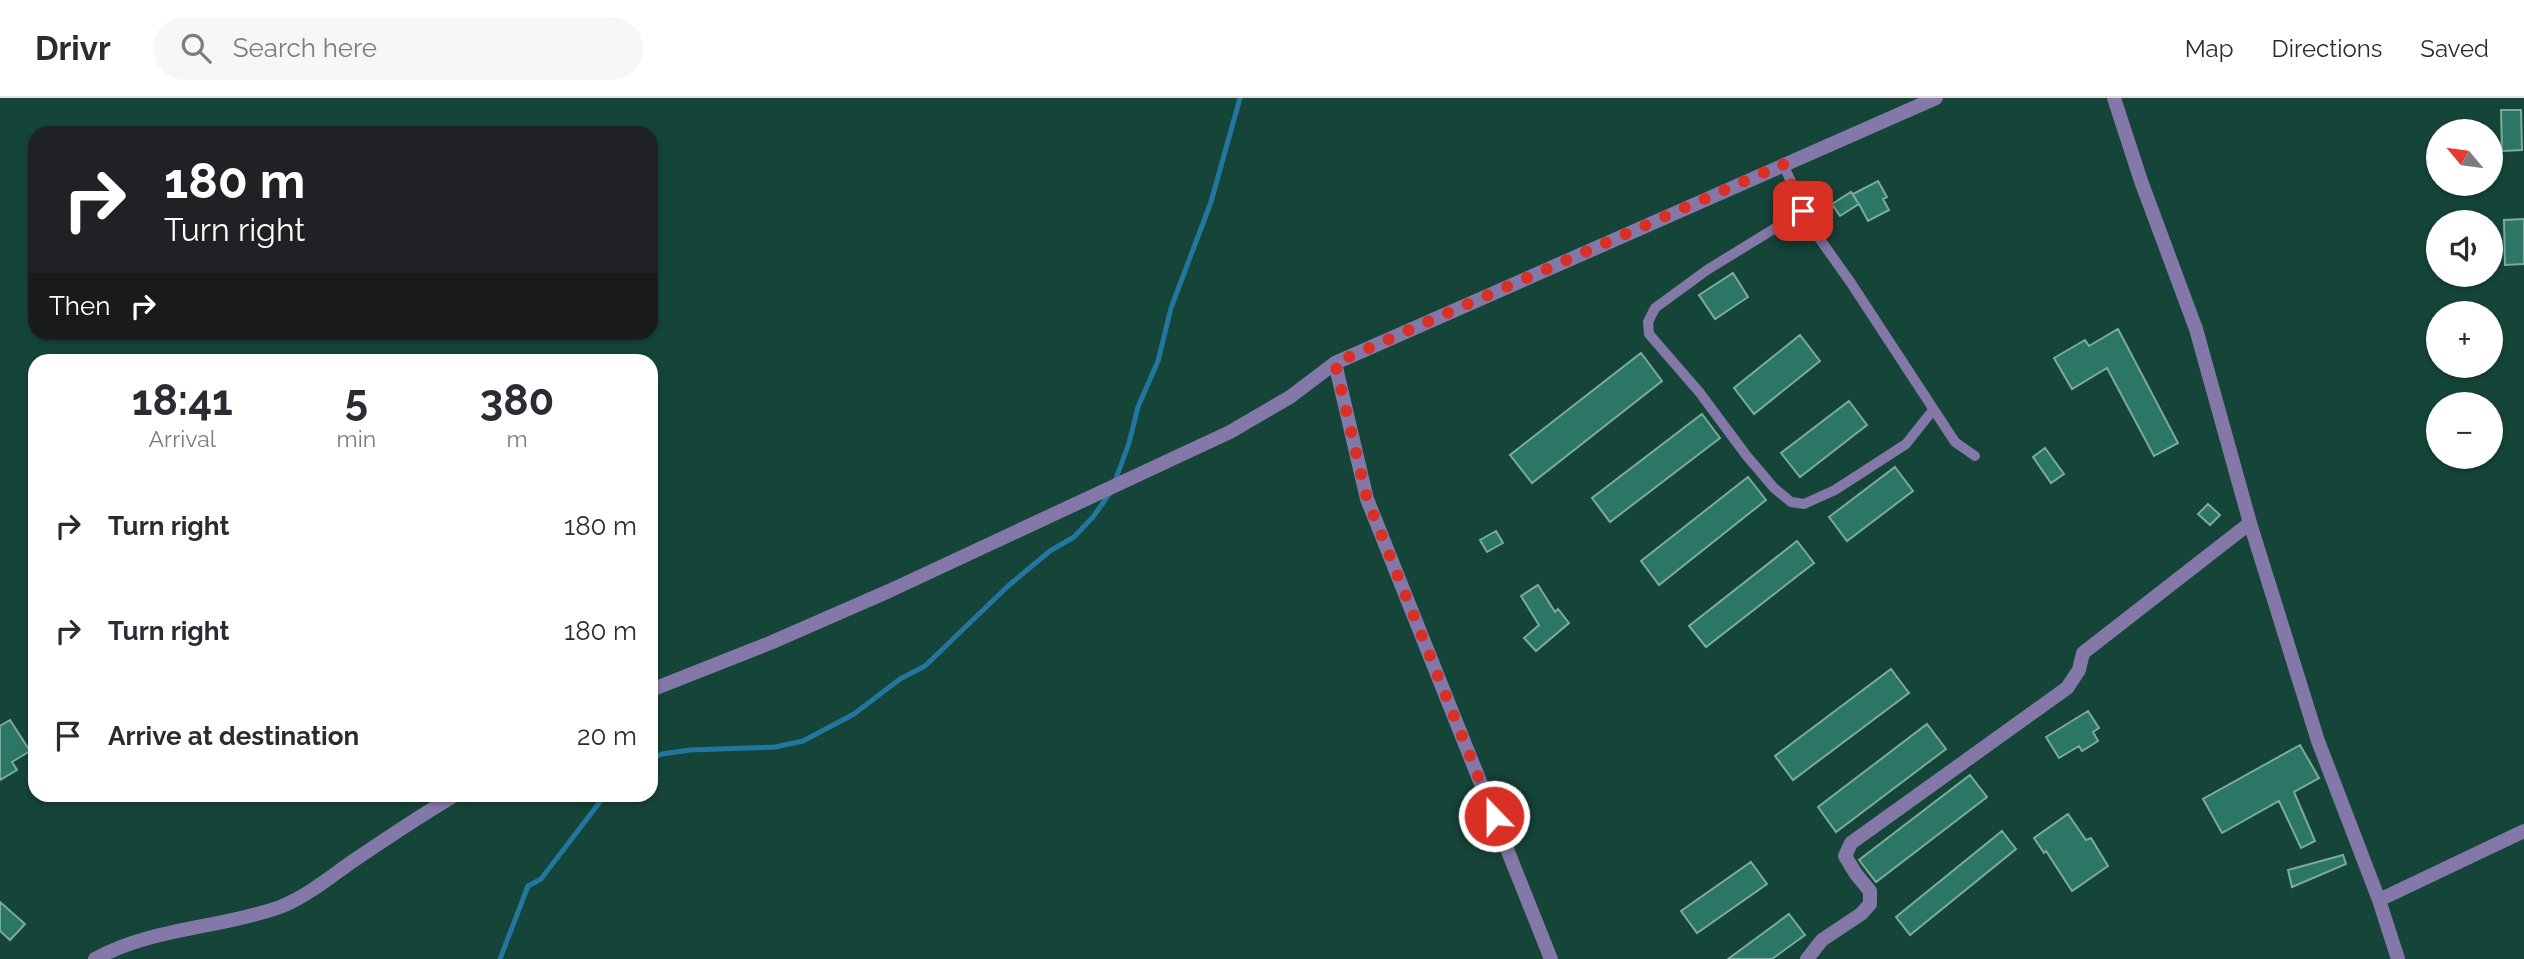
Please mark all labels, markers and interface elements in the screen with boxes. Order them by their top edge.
search box [153,17,643,80]
text: Drivr [35,29,111,68]
icon: search [177,29,215,67]
text: Search here [233,33,377,63]
text: Map [2185,34,2234,63]
text: Directions [2272,34,2382,63]
text: Saved [2420,34,2489,63]
north arrow [2426,119,2502,196]
map controls [2426,119,2503,469]
text: 180 m [164,152,305,209]
icon: right [49,154,140,245]
pin [1773,181,1833,241]
icon: arrive [1784,192,1822,230]
button: sound [2426,210,2503,287]
text: Turn right [164,211,305,248]
icon: right [124,287,162,325]
text: Then [49,291,110,321]
button: + [2426,301,2503,378]
text: 18:41 [132,376,233,425]
text: 5 [345,376,368,425]
text: 380 [480,376,554,425]
button: − [2426,392,2503,469]
text: Arrival [149,425,216,452]
text: min [337,425,376,452]
text: m [506,425,528,452]
icon: right [49,507,87,545]
text: Turn right [108,511,229,541]
text: 180 m [564,511,637,541]
icon: right [49,612,87,650]
text: Turn right [108,616,229,646]
text: 180 m [564,616,637,646]
icon: arrive [49,717,87,755]
text: Arrive at destination [108,721,359,751]
text: 20 m [577,721,637,751]
position arrow [1457,779,1531,853]

